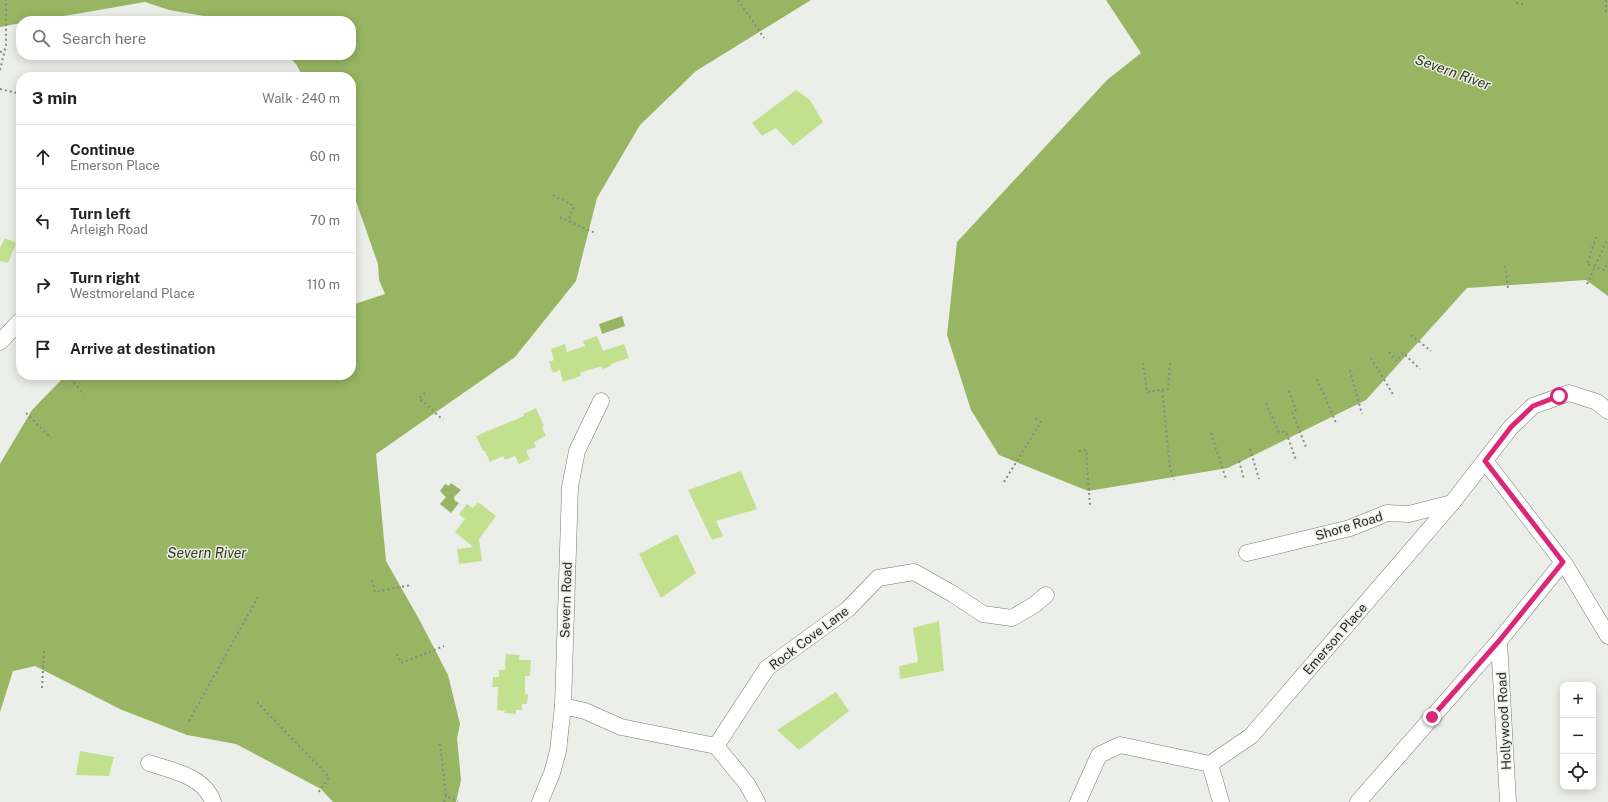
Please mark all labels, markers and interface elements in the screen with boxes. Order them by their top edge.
search box [16,16,356,60]
icon: search [30,27,52,49]
text: Search here [62,30,146,47]
water label: Severn River [1413,51,1494,93]
text: 3 min [32,88,77,108]
text: Walk · 240 m [262,91,340,106]
text: Continue [70,141,135,158]
icon: ahead [32,146,54,168]
text: 60 m [310,149,340,164]
text: Emerson Place [70,158,160,173]
text: Turn left [70,205,131,222]
icon: left [32,210,54,232]
text: 70 m [310,213,340,228]
text: Arleigh Road [70,222,148,237]
text: Turn right [70,269,140,286]
icon: right [32,274,54,296]
text: 110 m [307,277,340,292]
text: Westmoreland Place [70,286,195,301]
icon: arrive [32,338,54,360]
text: Arrive at destination [70,340,215,357]
route start [1550,387,1568,405]
street label: Shore Road [1313,509,1385,543]
water label: Severn River [167,545,247,561]
street label: Severn Road [557,562,575,638]
street label: Emerson Place [1300,600,1370,678]
street label: Rock Cove Lane [766,603,852,673]
street label: Hollywood Road [1494,672,1514,770]
map controls [1560,682,1596,790]
button: + [1560,682,1596,718]
route end [1423,708,1441,726]
button: − [1560,718,1596,754]
button: locate [1560,754,1596,790]

